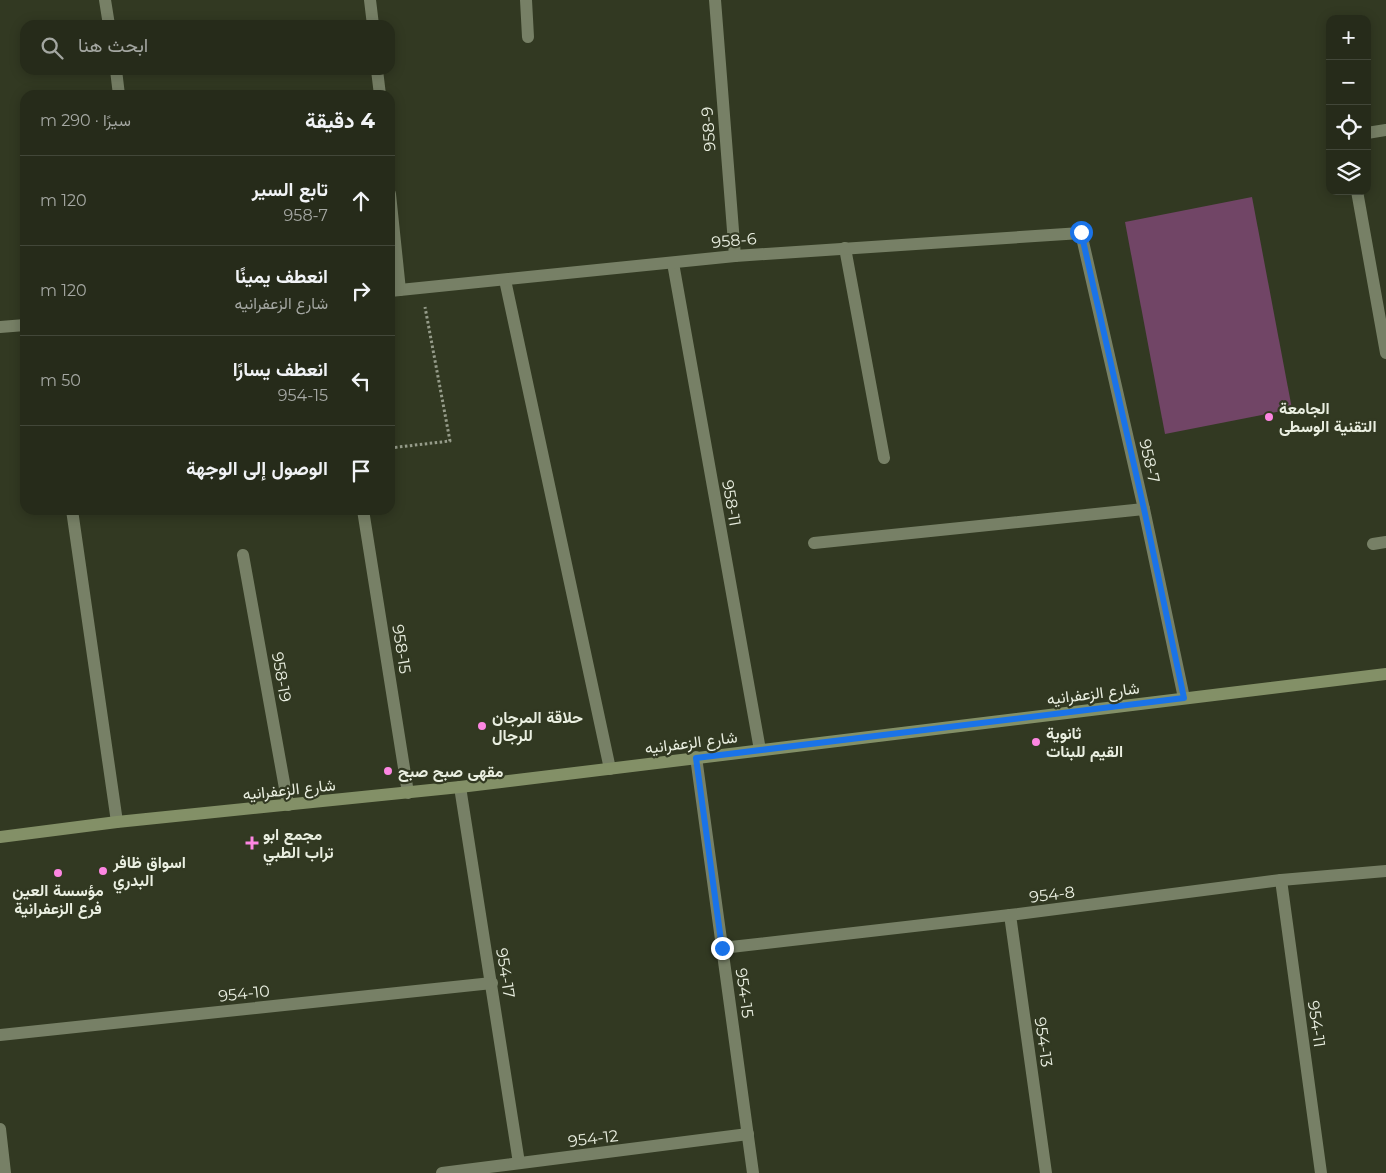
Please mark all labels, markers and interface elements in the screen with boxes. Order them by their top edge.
map controls [1326,15,1371,195]
button: + [1326,15,1371,60]
search box [20,20,395,75]
icon: search [38,34,66,62]
text: ابحث هنا [78,34,148,57]
button: − [1326,60,1371,105]
button: locate [1326,105,1371,150]
street label: 958-9 [697,106,720,152]
text: 4 دقيقة [305,108,375,133]
text: سيرًا · 290 m [40,111,131,130]
button: layers [1326,150,1371,195]
text: تابع السير [252,178,328,201]
icon: ahead [347,187,375,215]
text: 120 m [40,191,87,210]
text: 958-7 [284,206,328,225]
route start [1070,221,1093,244]
street label: 958-6 [711,229,758,252]
text: انعطف يمينًا [235,265,328,288]
icon: right [347,277,375,305]
text: 120 m [40,281,87,300]
text: شارع الزعفرانيه [235,294,328,313]
text: انعطف يسارًا [233,358,328,381]
icon: left [347,367,375,395]
text: 50 m [40,371,81,390]
text: 954-15 [278,386,328,405]
place label: الجامعة التقنية الوسطى [1279,399,1377,437]
marker: الجامعة التقنية الوسطى [1263,411,1275,423]
street label: 958-7 [1135,437,1164,485]
text: الوصول إلى الوجهة [186,457,328,480]
icon: arrive [347,457,375,485]
street label: 958-11 [718,479,745,528]
street label: 958-15 [388,623,415,675]
street label: 958-19 [268,651,295,704]
street label: شارع الزعفرانيه [1046,678,1141,711]
place label: حلاقة المرجان للرجال [492,708,583,746]
marker: حلاقة المرجان للرجال [476,720,488,732]
place label: ثانوية القيم للبنات [1046,724,1123,762]
street label: شارع الزعفرانيه [644,727,739,760]
marker: ثانوية القيم للبنات [1030,736,1042,748]
place label: مقهى صبح صبح [398,762,504,783]
marker: مقهى صبح صبح [382,765,394,777]
street label: شارع الزعفرانيه [242,775,337,806]
place label: مجمع ابو تراب الطبي [263,825,334,866]
marker: مجمع ابو تراب الطبي [245,836,259,850]
place label: اسواق ظافر البدري [112,853,186,894]
marker: اسواق ظافر البدري [97,865,109,877]
marker: مؤسسة العين فرع الزعفرانية [52,867,64,879]
place label: مؤسسة العين فرع الزعفرانية [12,881,104,919]
street label: 954-8 [1028,882,1076,907]
route end [711,937,734,960]
street label: 954-17 [492,947,519,1000]
street label: 954-15 [732,967,757,1019]
street label: 954-10 [217,981,271,1006]
street label: 954-11 [1304,1000,1329,1049]
street label: 954-13 [1031,1016,1056,1068]
street label: 954-12 [567,1126,619,1151]

